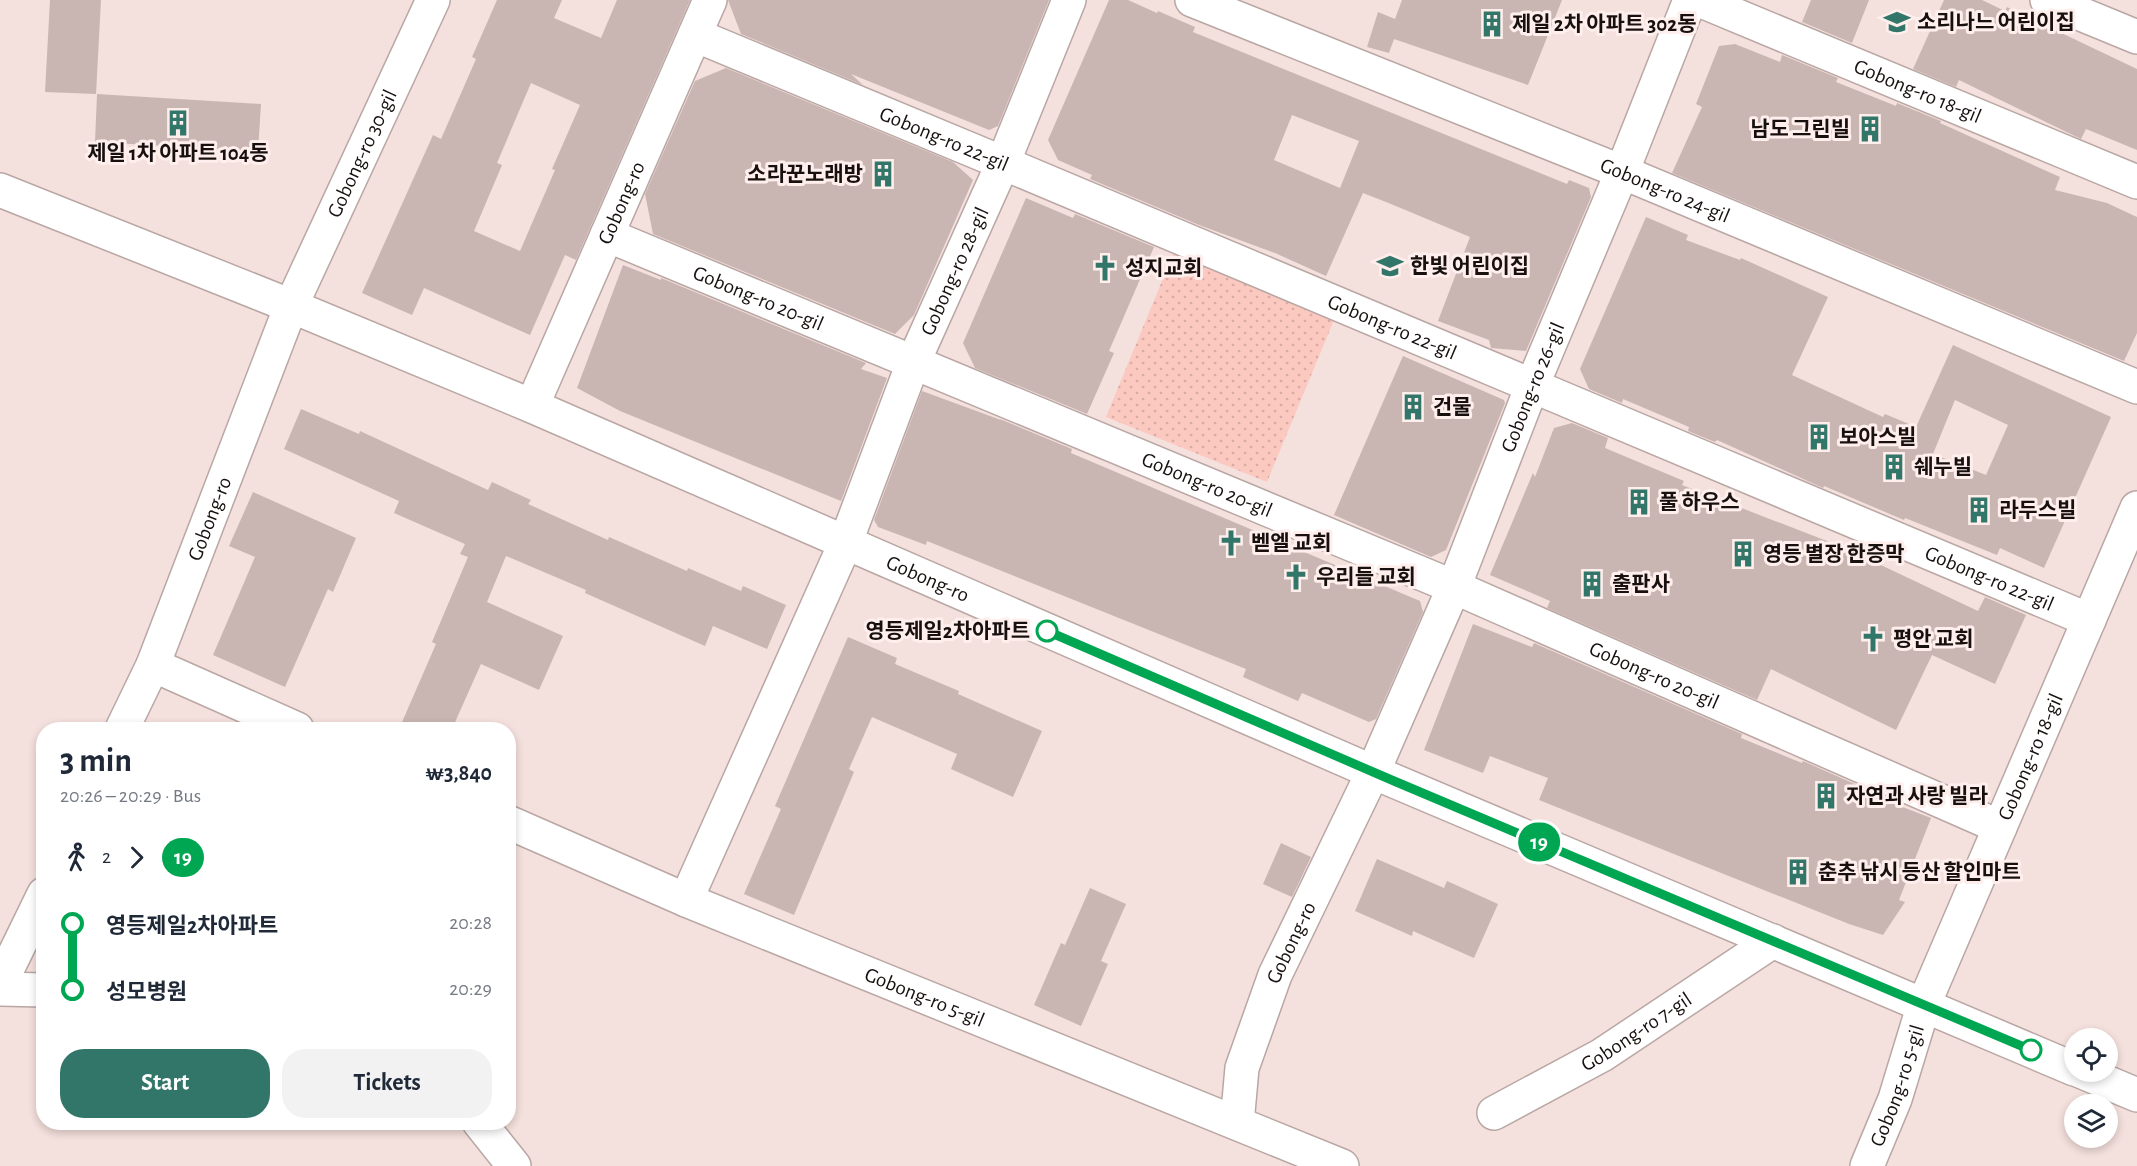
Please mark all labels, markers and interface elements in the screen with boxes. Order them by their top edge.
school or university icon: 소리나느 어린이집 [1882,7,1912,37]
building icon: 제일 2차 아파트 302동 [1477,9,1507,39]
place label: 소리나느 어린이집 [1917,11,2075,33]
place label: 제일 2차 아파트 302동 [1512,13,1697,35]
street label: Gobong-ro 18-gil [1851,55,1985,127]
street label: Gobong-ro 30-gil [323,86,400,220]
street label: Gobong-ro 22-gil [877,103,1012,175]
building icon: 제일 1차 아파트 104동 [163,108,193,138]
building icon: 남도 그린빌 [1855,114,1885,144]
place label: 남도 그린빌 [1750,118,1850,140]
place label: 제일 1차 아파트 104동 [87,142,269,164]
street label: Gobong-ro 24-gil [1598,154,1733,226]
street label: Gobong-ro [594,158,648,247]
building icon: 소라꾼노래방 [868,159,898,189]
place label: 소라꾼노래방 [747,163,863,185]
street label: Gobong-ro 28-gil [916,204,992,338]
school or university icon: 한빛 어린이집 [1375,251,1405,281]
church icon: 성지교회 [1090,253,1120,283]
place label: 한빛 어린이집 [1410,255,1529,277]
place label: 성지교회 [1125,257,1202,279]
street label: Gobong-ro 20-gil [690,262,827,334]
street label: Gobong-ro 22-gil [1325,290,1460,363]
street label: Gobong-ro 26-gil [1497,319,1568,455]
building icon: 건물 [1398,392,1428,422]
place label: 건물 [1433,396,1472,418]
building icon: 보아스빌 [1804,422,1834,452]
place label: 보아스빌 [1839,426,1916,448]
street label: Gobong-ro 20-gil [1139,448,1275,521]
building icon: 쉐누빌 [1879,452,1909,482]
place label: 쉐누빌 [1914,456,1972,478]
street label: Gobong-ro [184,474,235,563]
building icon: 풀 하우스 [1624,487,1654,517]
place label: 풀 하우스 [1659,491,1739,513]
building icon: 라두스빌 [1964,495,1994,525]
place label: 라두스빌 [1999,499,2076,521]
church icon: 벧엘 교회 [1216,528,1246,558]
place label: 벧엘 교회 [1251,532,1331,554]
building icon: 영등 별장 한증막 [1728,539,1758,569]
street label: Gobong-ro 22-gil [1922,542,2057,615]
place label: 영등 별장 한증막 [1763,543,1905,565]
street label: Gobong-ro [883,551,972,605]
church icon: 우리들 교회 [1281,562,1311,592]
place label: 우리들 교회 [1316,566,1416,588]
building icon: 출판사 [1577,569,1607,599]
place label: 출판사 [1612,573,1670,595]
place label: 영등제일2차아파트 [866,620,1030,642]
marker: 영등제일2차아파트 [1036,620,1058,642]
church icon: 평안 교회 [1858,624,1888,654]
place label: 평안 교회 [1893,628,1973,650]
street label: Gobong-ro 20-gil [1586,637,1722,713]
street label: Gobong-ro 18-gil [1994,690,2067,823]
text: 3 min [60,745,132,778]
text: ₩3,840 [425,762,492,784]
building icon: 자연과 사랑 빌라 [1811,781,1841,811]
place label: 자연과 사랑 빌라 [1846,785,1988,807]
text: 20:26 – 20:29 · Bus [60,786,201,806]
line badge: 19 [1512,822,1566,862]
text: 19 [1530,832,1548,853]
icon: walk [60,841,93,874]
icon: forward [120,841,153,874]
text: 2 [102,847,111,867]
text: 19 [174,847,192,868]
building icon: 춘추 낚시 등산 할인마트 [1783,857,1813,887]
place label: 춘추 낚시 등산 할인마트 [1818,861,2021,883]
street label: Gobong-ro [1262,898,1319,986]
text: 20:28 [449,913,492,933]
text: 영등제일2차아파트 [106,915,278,937]
street label: Gobong-ro 5-gil [862,963,988,1030]
text: 20:29 [449,979,492,999]
text: 성모병원 [106,981,187,1003]
street label: Gobong-ro 7-gil [1577,988,1695,1075]
street label: Gobong-ro 5-gil [1866,1022,1928,1149]
map controls [2064,1028,2118,1148]
button: locate [2064,1028,2118,1082]
unlabelled marker [2020,1039,2042,1061]
button: Start [60,1049,270,1118]
button: Tickets [282,1049,492,1118]
button: layers [2064,1094,2118,1148]

